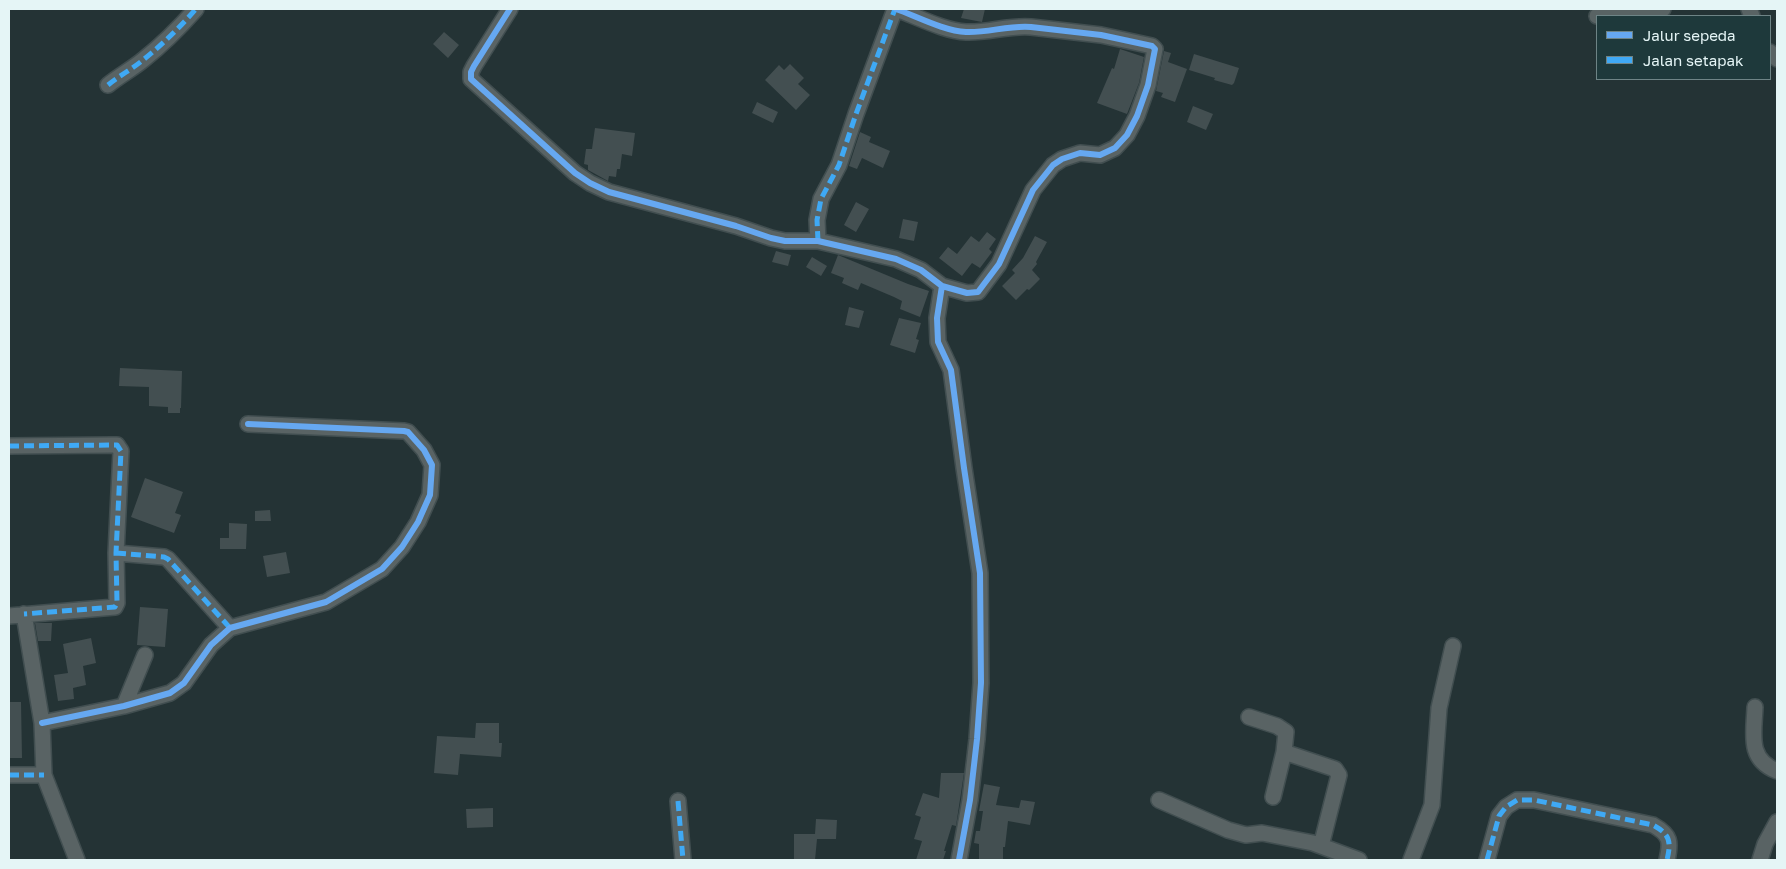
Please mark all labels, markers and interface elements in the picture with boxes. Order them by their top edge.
legend [1596,15,1771,80]
text: Jalur sepeda [1643,26,1736,44]
text: Jalan setapak [1643,51,1743,69]

